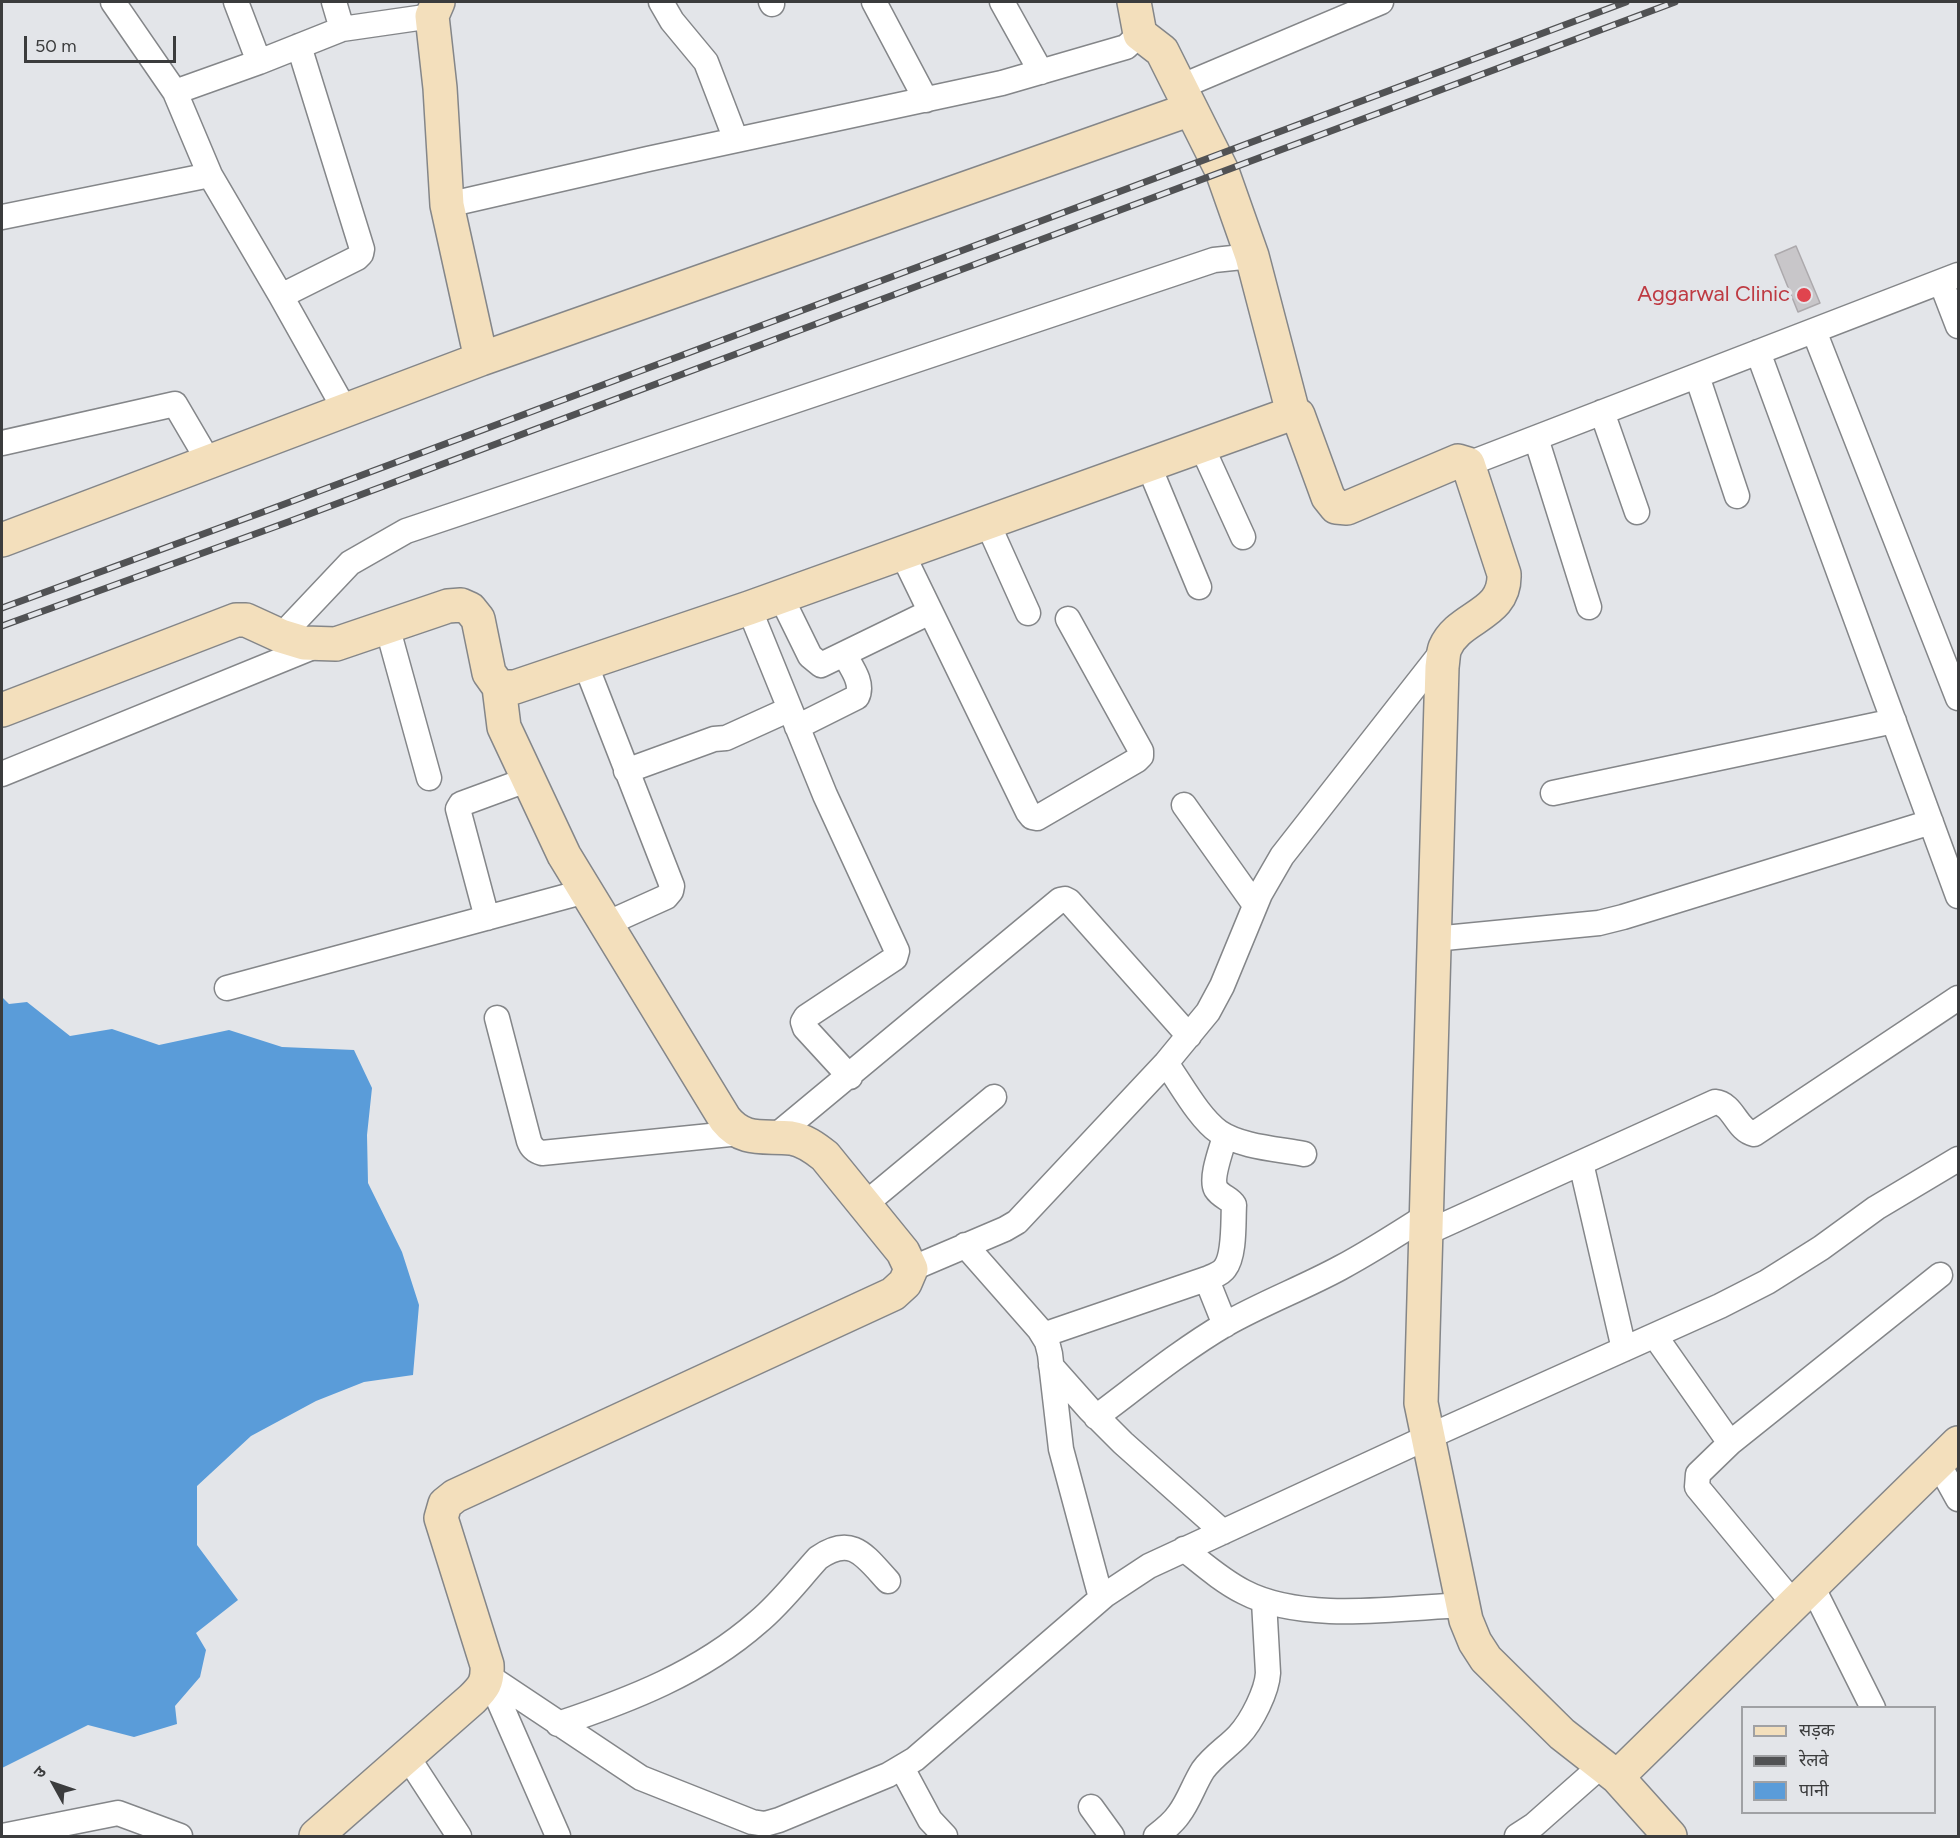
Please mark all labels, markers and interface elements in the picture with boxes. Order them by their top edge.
scale bar [27,24,178,62]
text: 50 m [35,35,77,57]
place label: Aggarwal Clinic [1637,282,1790,308]
marker: Aggarwal Clinic [1795,286,1813,304]
legend [1741,1706,1936,1814]
text: सड़क [1799,1719,1835,1741]
text: रेलवे [1799,1749,1829,1771]
north arrow [24,1754,84,1814]
text: उ [30,1762,50,1782]
text: पानी [1799,1779,1829,1801]

